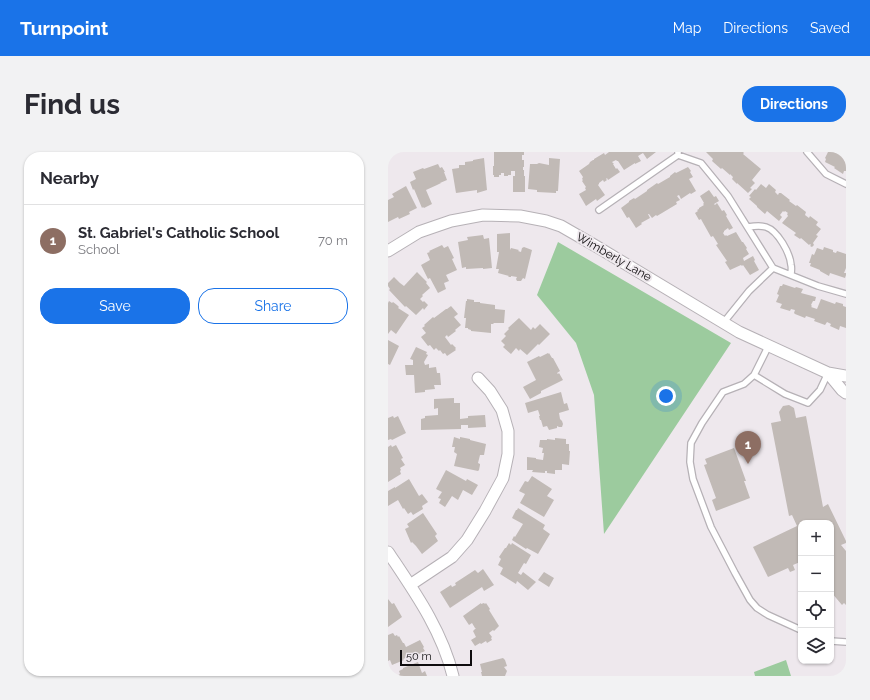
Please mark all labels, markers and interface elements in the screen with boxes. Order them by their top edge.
text: Turnpoint [20,17,108,39]
text: Map [673,20,701,36]
text: Directions [723,20,788,36]
text: Saved [810,20,850,36]
button: Directions [742,86,846,122]
text: Find us [24,88,120,121]
text: Nearby [40,168,99,188]
text: St. Gabriel's Catholic School [78,224,279,242]
street label: Wimberly Lane [574,230,654,284]
text: 1 [50,233,56,248]
text: 70 m [318,233,348,248]
text: School [78,242,120,257]
button: Save [40,288,190,324]
button: Share [198,288,348,324]
your location [656,386,676,406]
pin: 1 [735,431,761,464]
map controls [798,520,834,664]
button: + [798,520,834,556]
button: − [798,556,834,592]
button: locate [798,592,834,628]
button: layers [798,628,834,664]
scale bar [400,648,472,667]
text: 50 m [406,650,432,663]

